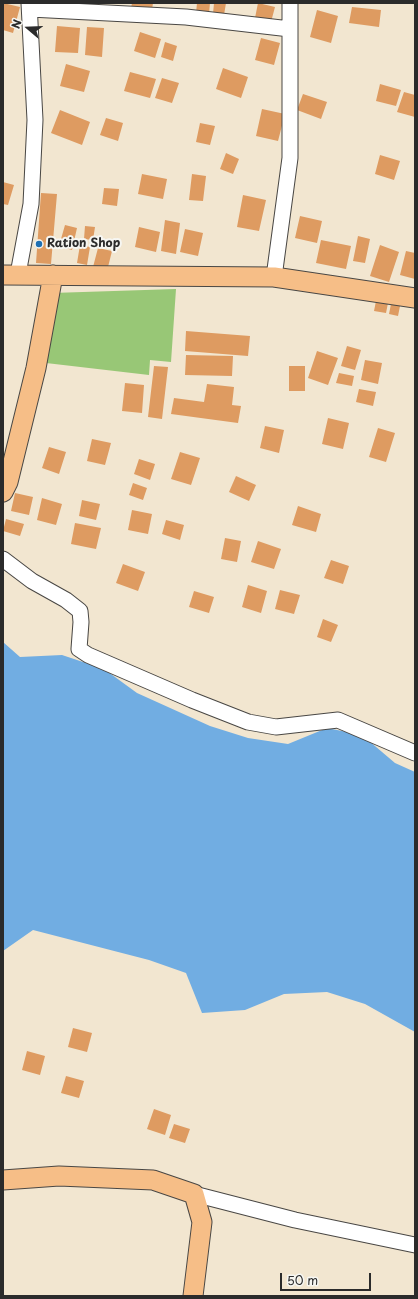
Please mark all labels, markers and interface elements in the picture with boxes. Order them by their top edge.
north arrow [8,8,48,48]
text: N [7,17,26,31]
place label: Ration Shop [47,237,120,251]
marker: Ration Shop [34,239,44,249]
scale bar [282,1265,373,1291]
text: 50 m [287,1271,318,1289]

